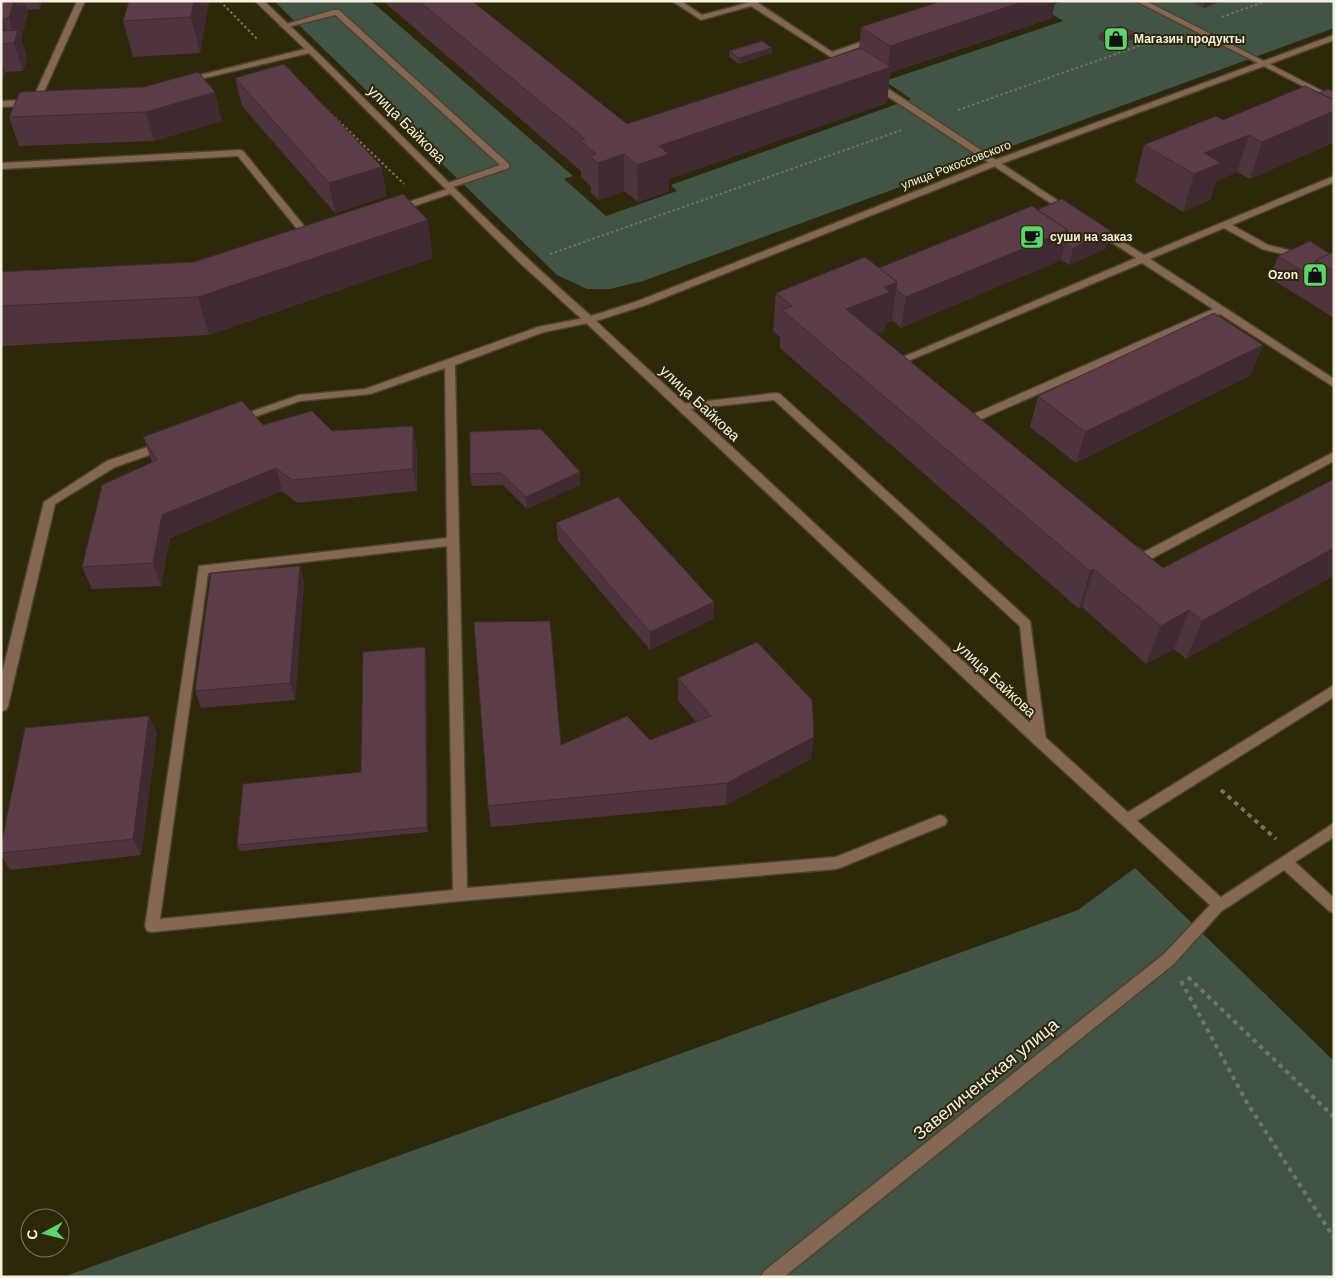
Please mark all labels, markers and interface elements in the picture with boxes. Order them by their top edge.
shop icon: Магазин продукты [1103,26,1129,52]
place label: Магазин продукты [1134,32,1245,46]
street label: улица Байкова [365,82,450,167]
street label: улица Рокоссовского [899,137,1013,192]
cafe icon: суши на заказ [1019,224,1045,250]
place label: суши на заказ [1050,230,1133,244]
shop icon: Ozon [1302,262,1328,288]
place label: Ozon [1268,268,1298,282]
street label: улица Байкова [656,362,744,445]
street label: улица Байкова [952,638,1040,721]
street label: Завеличенская улица [909,1014,1063,1144]
north arrow [20,1208,70,1258]
text: С [24,1229,41,1241]

